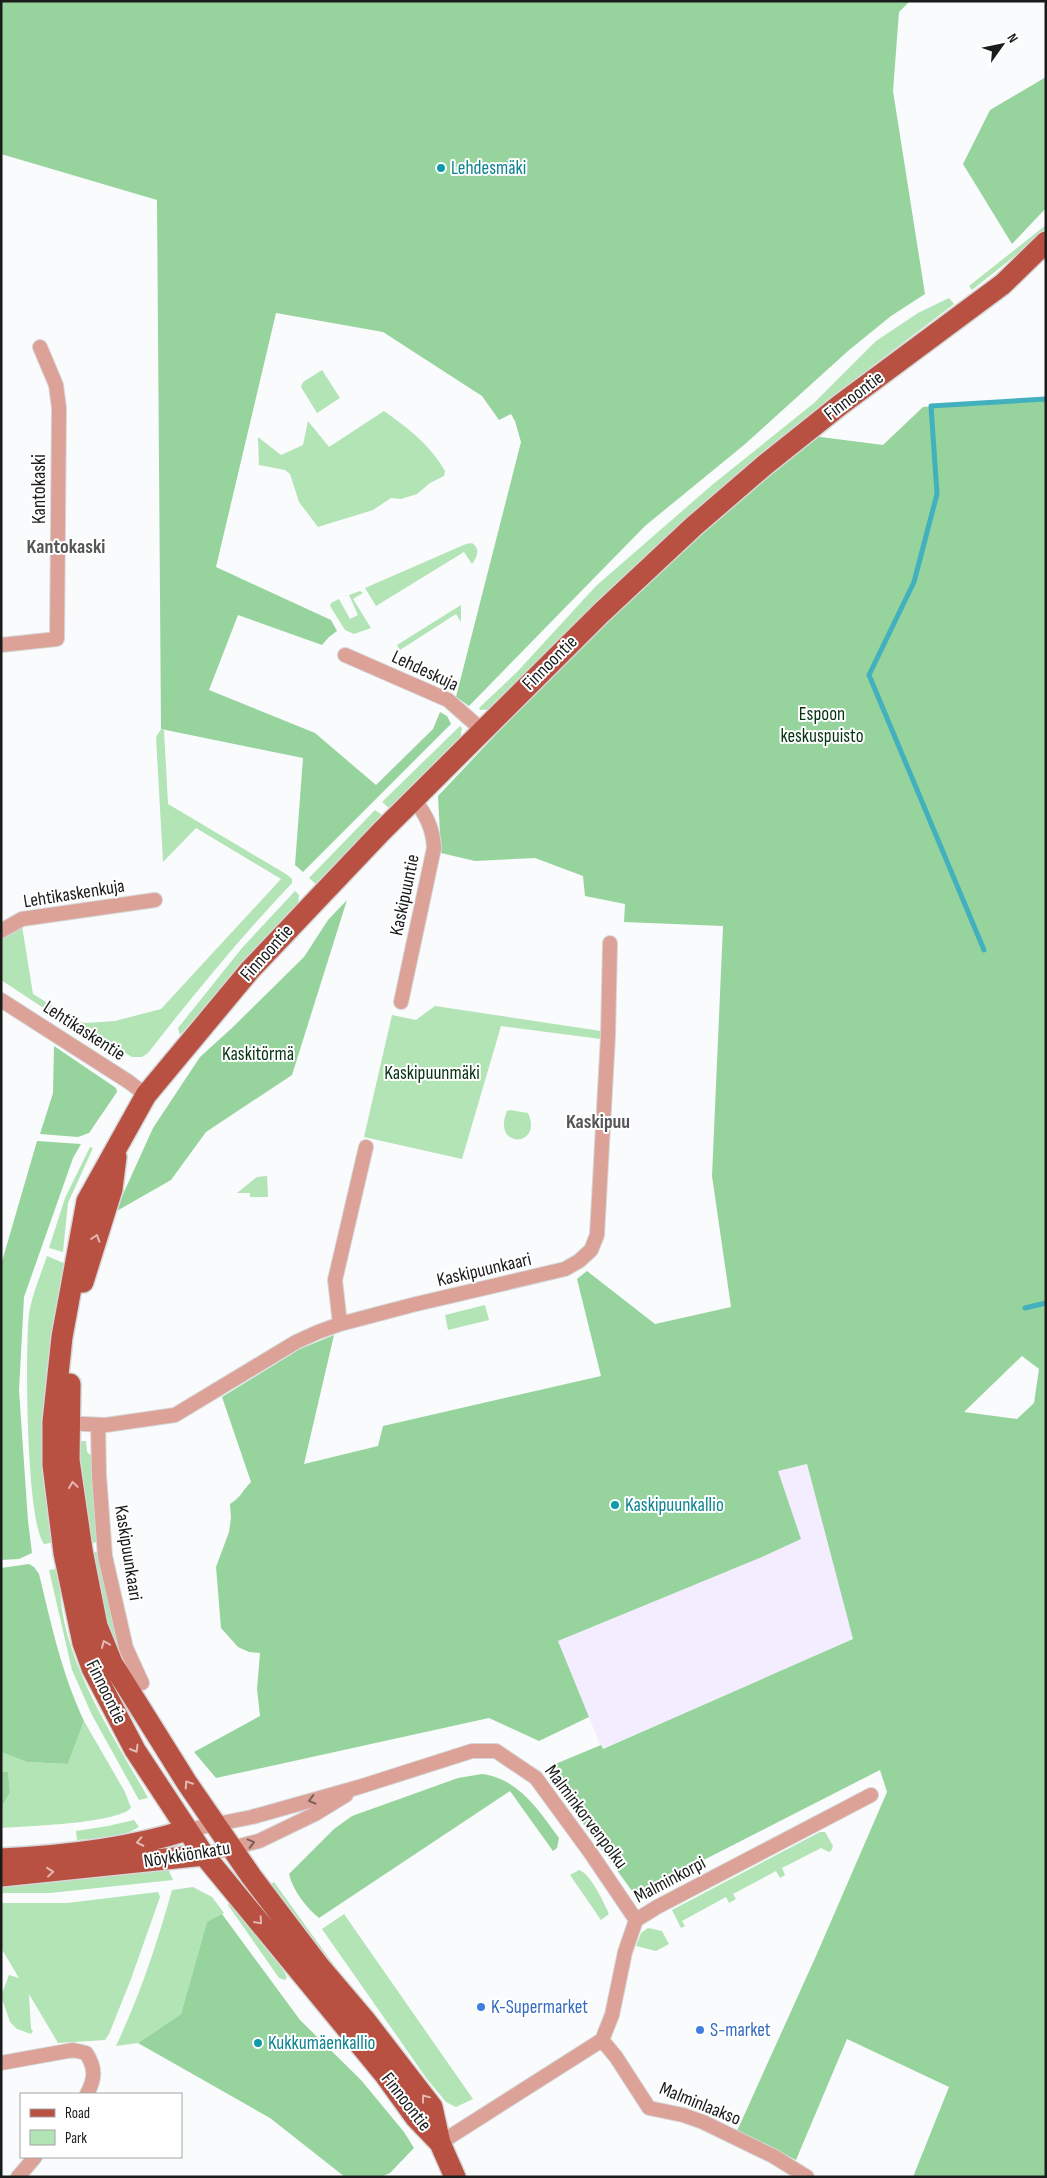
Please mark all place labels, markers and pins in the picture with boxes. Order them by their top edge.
place label: Lehdesmäki [451,157,526,180]
marker: Lehdesmäki [435,162,447,174]
place label: Kaskipuunkallio [625,1494,724,1517]
marker: Kaskipuunkallio [609,1499,621,1511]
place label: K-Supermarket [491,1996,588,2019]
marker: K-Supermarket [475,2001,487,2013]
place label: S-market [710,2019,771,2042]
marker: S-market [694,2024,706,2036]
place label: Kukkumäenkallio [268,2032,376,2055]
marker: Kukkumäenkallio [252,2037,264,2049]

